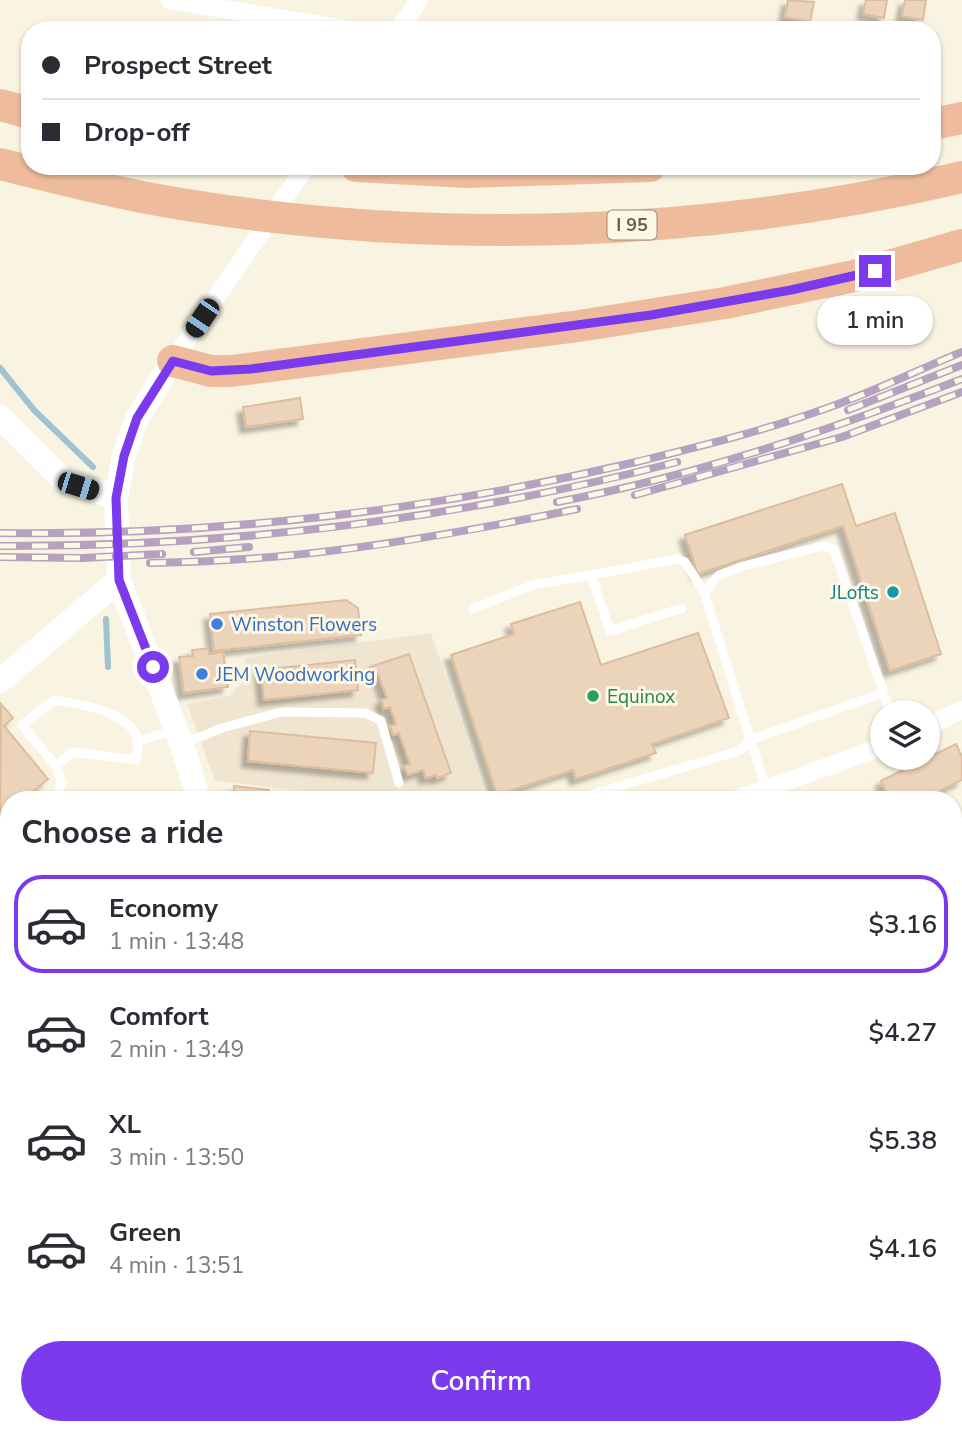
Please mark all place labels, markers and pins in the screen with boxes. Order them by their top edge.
place label: JLofts [829,580,879,606]
marker: JLofts [885,584,901,600]
place label: Winston Flowers [231,612,377,638]
marker: Winston Flowers [209,616,225,632]
place label: JEM Woodworking [215,662,375,688]
marker: JEM Woodworking [194,666,210,682]
place label: Equinox [607,684,675,710]
marker: Equinox [585,688,601,704]

